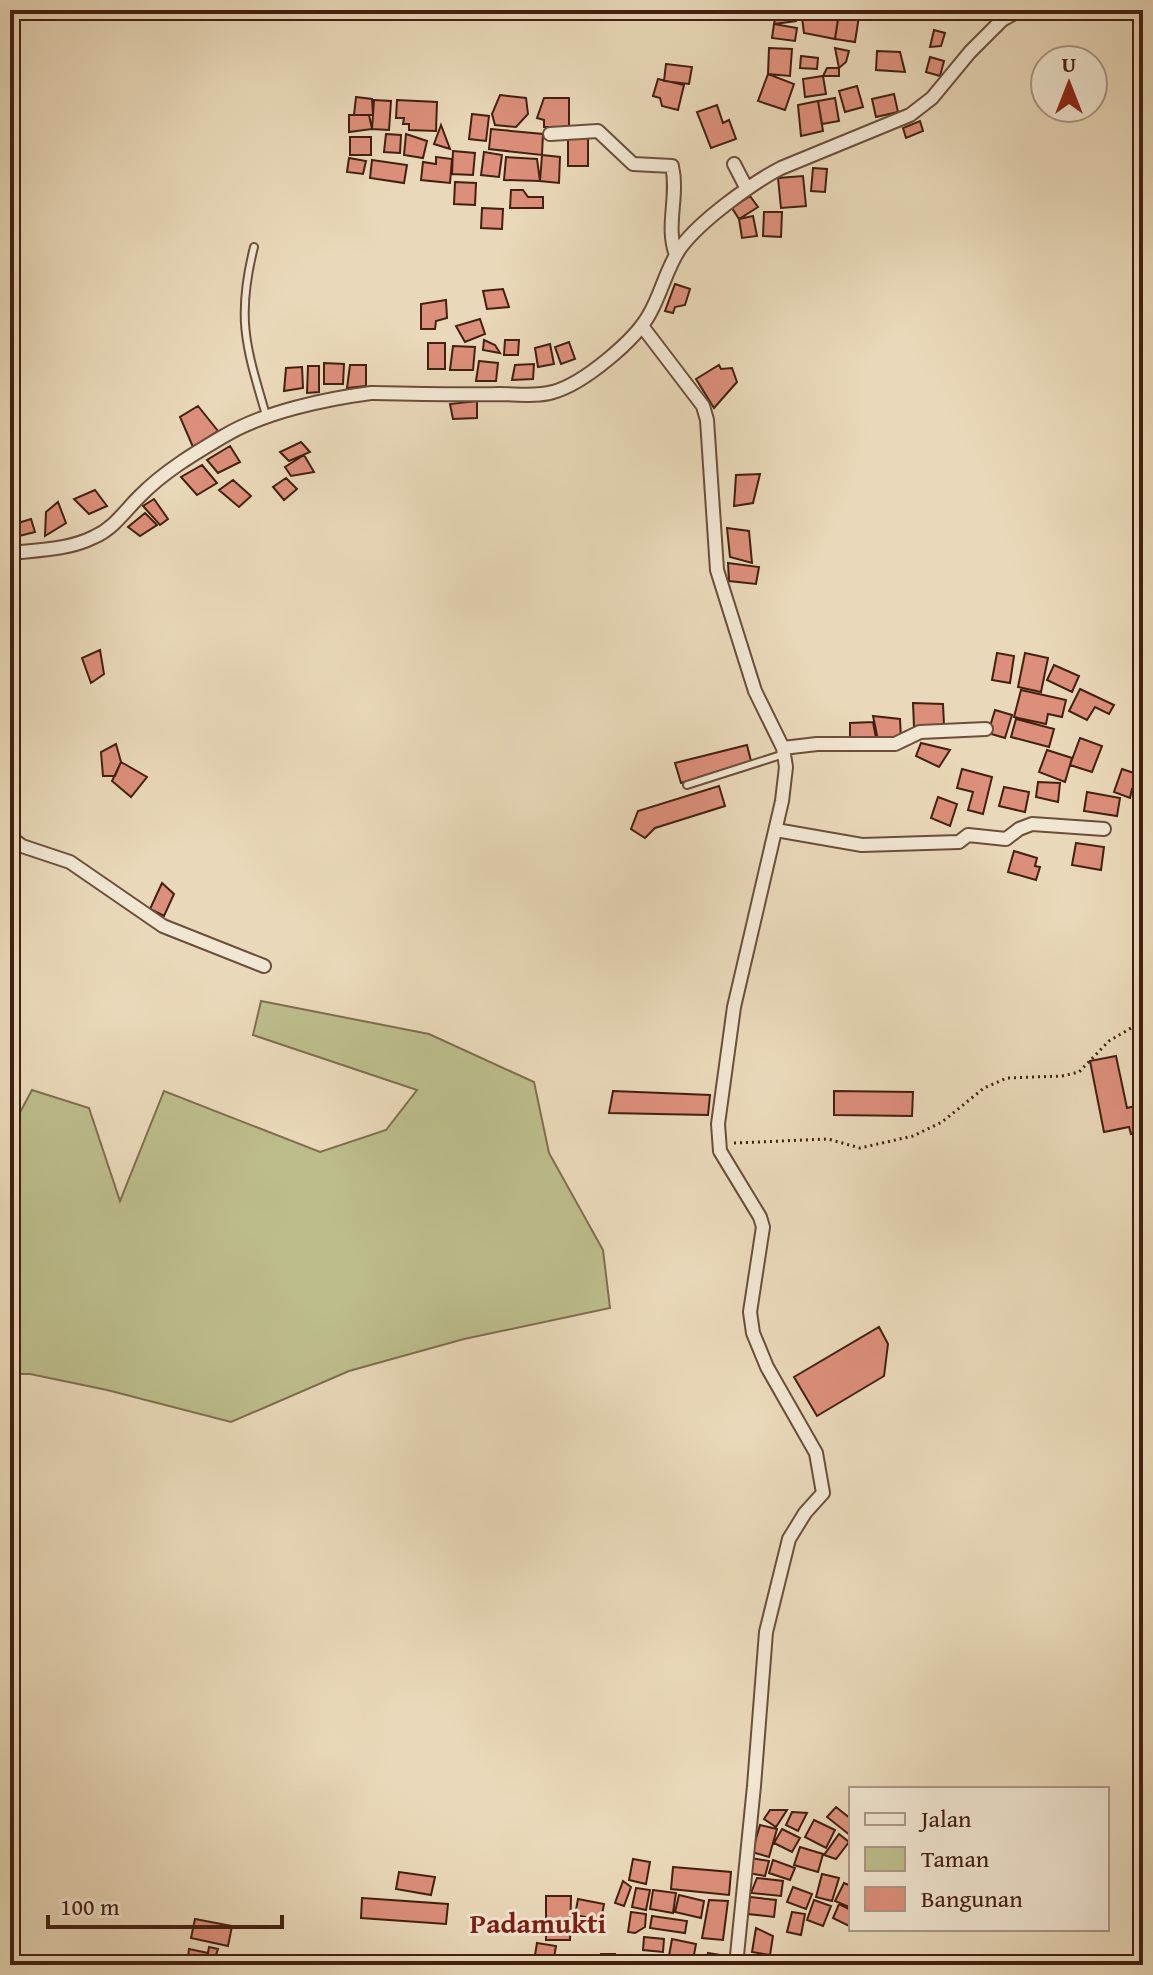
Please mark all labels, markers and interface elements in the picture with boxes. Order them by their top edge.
north arrow [1029,44,1109,124]
text: U [1062,48,1077,80]
legend [849,1787,1109,1931]
text: Jalan [918,1801,972,1836]
text: Taman [921,1841,990,1876]
scale bar [48,1879,282,1929]
text: Bangunan [921,1881,1023,1916]
text: 100 m [60,1889,120,1924]
district label: Padamukti [470,1902,606,1943]

